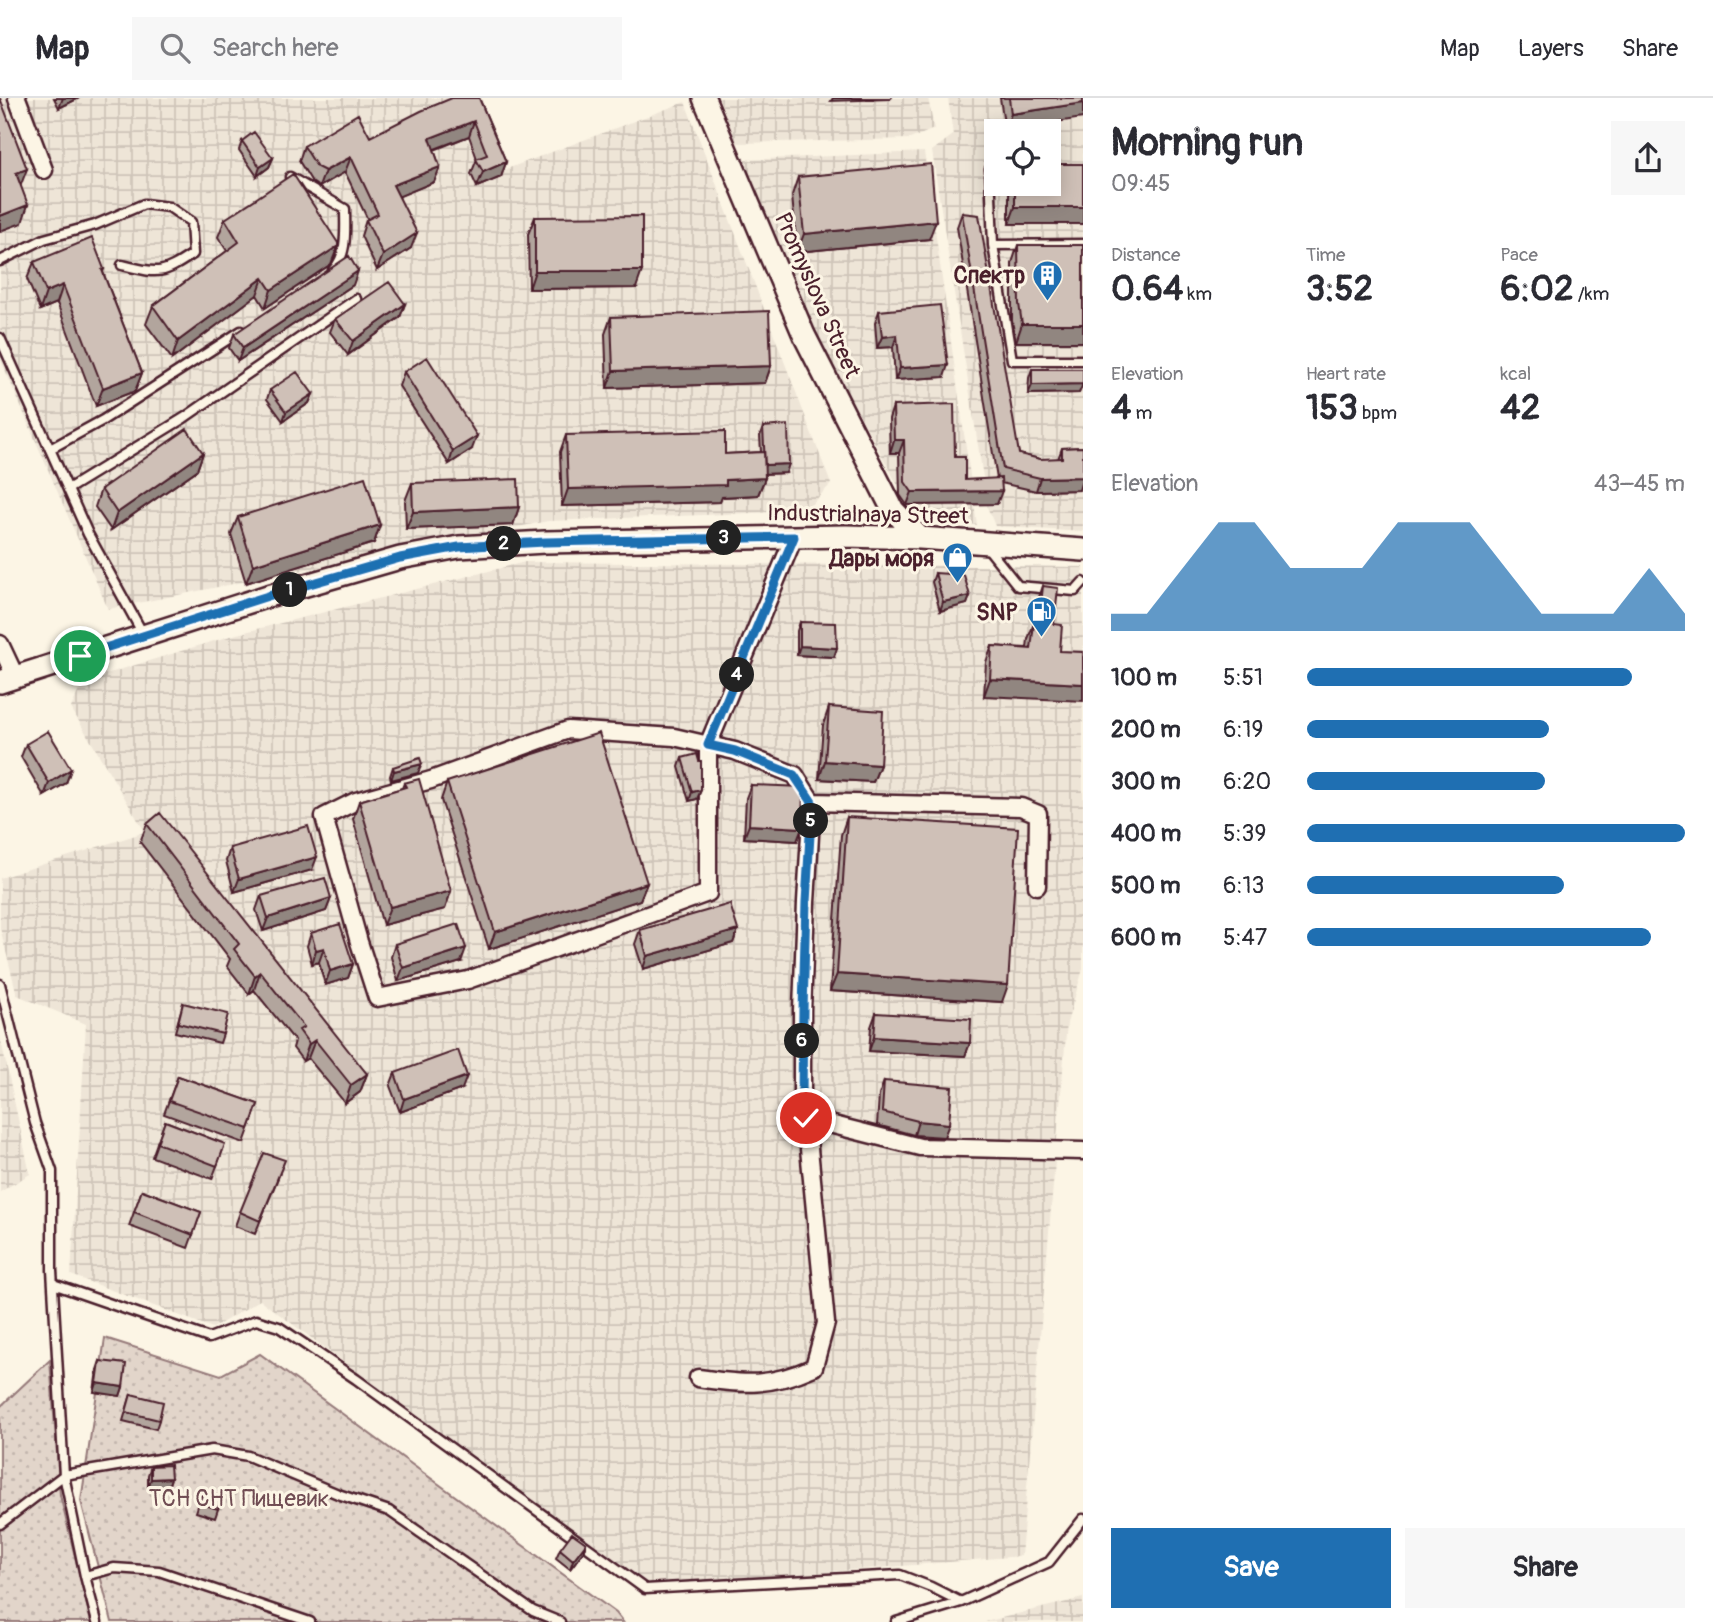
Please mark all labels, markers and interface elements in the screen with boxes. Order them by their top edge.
search box [132,17,622,80]
text: Map [35,28,90,69]
icon: search [156,29,194,67]
text: Search here [212,32,339,64]
text: Map [1440,34,1480,63]
text: Layers [1518,34,1584,63]
text: Share [1622,34,1678,63]
map controls [984,119,1061,196]
button: locate [984,119,1061,196]
text: Morning run [1111,119,1303,167]
button: share [1611,121,1685,195]
text: 09:45 [1111,169,1171,198]
street label: Promyslova Street [768,208,867,383]
text: Distance [1111,243,1180,267]
text: Time [1306,243,1345,267]
text: Pace [1500,243,1538,267]
building icon: Спектр [1031,258,1065,302]
place label: Спектр [954,261,1025,290]
text: 0.64 [1111,267,1183,311]
text: 3:52 [1306,267,1373,311]
text: 6:02 [1500,267,1574,311]
text: km [1183,282,1212,306]
text: /km [1574,282,1609,306]
text: Elevation [1111,362,1183,386]
text: Heart rate [1306,362,1386,386]
text: kcal [1500,362,1531,386]
text: 4 [1111,386,1131,430]
text: 153 [1306,386,1358,430]
text: 42 [1500,386,1540,430]
text: m [1131,401,1152,425]
text: bpm [1358,401,1397,425]
text: Elevation [1111,469,1199,498]
text: 43–45 m [1594,469,1685,498]
street label: Industrialnaya Street [767,498,970,531]
pin: 3 [706,520,742,556]
text: 3 [718,525,729,549]
pin: 2 [486,526,522,562]
text: 2 [498,531,509,555]
shop icon: Дары моря [940,541,974,585]
place label: Дары моря [828,544,934,573]
pin: 1 [272,573,308,608]
text: 1 [286,577,293,601]
fuel station icon: SNP [1024,595,1058,639]
place label: SNP [976,598,1018,627]
pin [50,626,110,686]
icon: arrive [61,637,99,675]
pin: 4 [720,658,754,692]
text: 4 [731,662,742,686]
text: 100 m [1111,663,1177,692]
text: 5:51 [1223,663,1263,692]
text: 200 m [1111,715,1181,744]
text: 6:19 [1223,715,1263,744]
text: 300 m [1111,767,1181,796]
text: 6:20 [1223,767,1271,796]
pin: 5 [794,804,828,838]
text: 5 [805,808,816,832]
text: 400 m [1111,819,1181,848]
text: 5:39 [1223,819,1266,848]
text: 500 m [1111,871,1180,900]
text: 6:13 [1223,871,1264,900]
text: 600 m [1111,923,1181,952]
text: 5:47 [1223,923,1267,952]
pin: 6 [784,1024,820,1058]
text: 6 [796,1028,807,1052]
pin [776,1088,836,1148]
icon: check [787,1099,825,1137]
park label: ТСН СНТ Пищевик [149,1484,329,1513]
button: Save [1111,1528,1391,1608]
button: Share [1405,1528,1685,1608]

